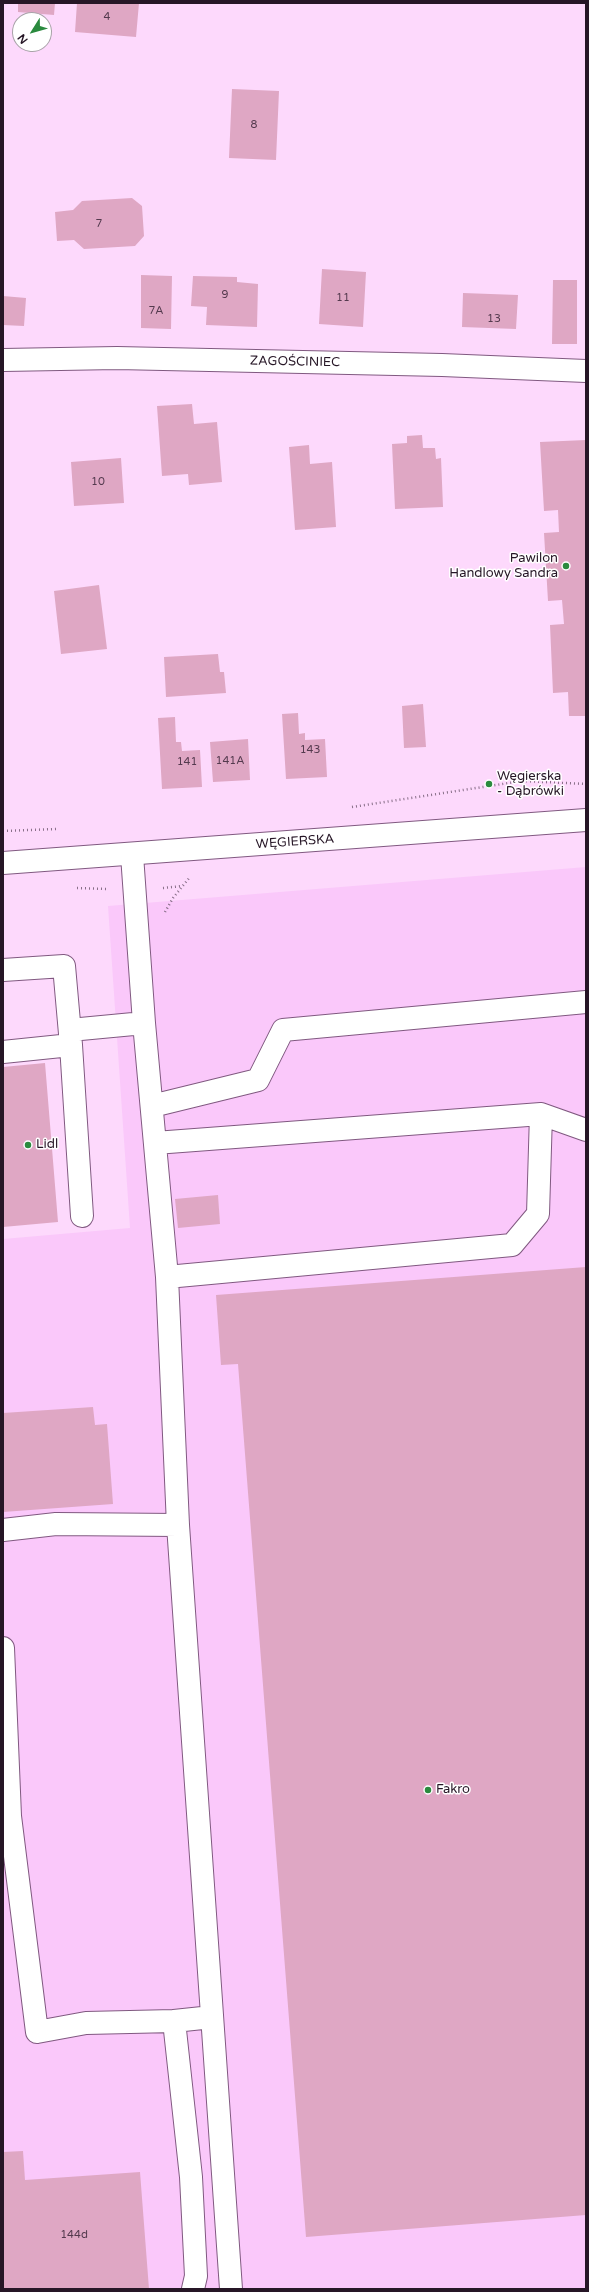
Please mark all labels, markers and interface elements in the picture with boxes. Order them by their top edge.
house number: 4 [104,10,110,24]
north arrow [12,12,52,52]
text: N [15,31,31,46]
house number: 8 [251,118,257,132]
house number: 7 [96,217,102,231]
house number: 9 [222,288,228,302]
house number: 11 [336,291,350,305]
house number: 7A [148,304,164,318]
house number: 13 [487,312,501,326]
street label: ZAGOŚCINIEC [250,353,340,371]
house number: 10 [91,475,105,489]
place label: Pawilon Handlowy Sandra [449,551,558,582]
marker: Pawilon Handlowy Sandra [561,561,571,571]
house number: 143 [300,743,320,757]
house number: 141A [216,754,244,768]
house number: 141 [177,755,197,769]
place label: Węgierska - Dąbrówki [497,769,564,800]
marker: Węgierska - Dąbrówki [484,779,494,789]
street label: WĘGIERSKA [255,831,335,853]
place label: Lidl [36,1137,58,1153]
marker: Lidl [23,1140,33,1150]
place label: Fakro [436,1782,470,1798]
marker: Fakro [423,1785,433,1795]
house number: 144d [60,2228,88,2242]

